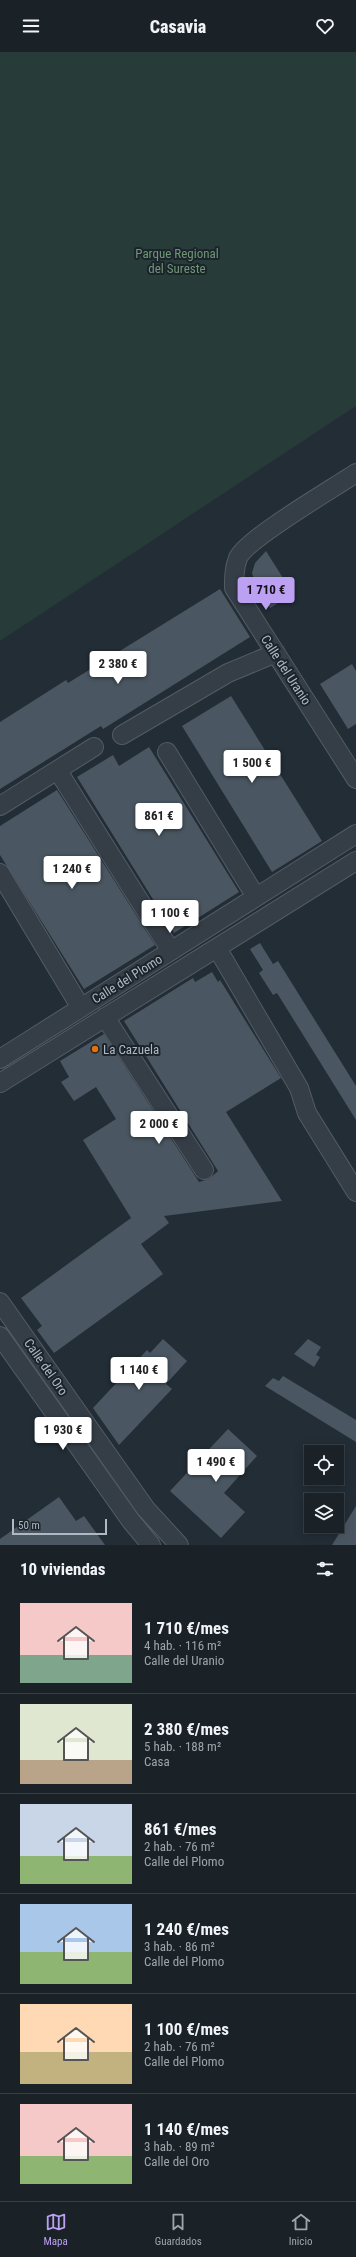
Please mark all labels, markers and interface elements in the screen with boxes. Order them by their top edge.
icon: menu [20,15,42,37]
icon: heart [314,15,336,37]
text: Casavia [150,16,206,37]
park label: Parque Regional del Sureste [135,246,219,276]
pin: 1 710 € [229,577,303,611]
text: 1 710 € [247,582,285,597]
street label: Calle del Uranio [258,632,314,708]
pin: 2 380 € [81,651,155,685]
text: 2 380 € [99,656,137,671]
pin: 1 500 € [215,750,289,784]
text: 1 500 € [233,755,271,770]
pin: 861 € [131,803,187,837]
text: 861 € [144,808,174,823]
pin: 1 240 € [35,856,109,890]
text: 1 240 € [53,861,91,876]
pin: 1 100 € [133,900,207,934]
text: 1 100 € [151,905,189,920]
street label: Calle del Plomo [89,951,165,1007]
place label: La Cazuela [103,1042,159,1057]
marker: La Cazuela [90,1044,100,1054]
pin: 2 000 € [122,1111,196,1145]
text: 2 000 € [140,1116,178,1131]
street label: Calle del Oro [21,1336,71,1398]
pin: 1 140 € [102,1357,176,1391]
text: 1 140 € [120,1362,158,1377]
pin: 1 930 € [26,1417,100,1451]
text: 1 930 € [44,1422,82,1437]
map controls [304,1445,344,1533]
button: locate [304,1445,344,1485]
pin: 1 490 € [179,1449,253,1483]
text: 1 490 € [197,1454,235,1469]
button: layers [304,1493,344,1533]
scale bar [12,1517,107,1536]
text: 50 m [18,1519,40,1532]
icon: filters [314,1558,336,1580]
text: 10 viviendas [20,1559,106,1579]
text: 1 710 €/mes [144,1618,229,1638]
icon: home [52,1619,100,1667]
text: 4 hab. · 116 m² [144,1638,221,1653]
text: Calle del Uranio [144,1653,224,1668]
text: 2 380 €/mes [144,1719,229,1739]
icon: home [52,1720,100,1768]
text: 5 hab. · 188 m² [144,1739,221,1754]
text: Casa [144,1754,170,1769]
text: 861 €/mes [144,1819,216,1839]
icon: home [52,1820,100,1868]
text: 2 hab. · 76 m² [144,1839,215,1854]
text: Calle del Plomo [144,1854,224,1869]
text: 1 240 €/mes [144,1919,229,1939]
icon: home [52,1920,100,1968]
text: 3 hab. · 86 m² [144,1939,215,1954]
text: Calle del Plomo [144,1954,224,1969]
text: 1 100 €/mes [144,2019,229,2039]
icon: home [52,2020,100,2068]
text: 2 hab. · 76 m² [144,2039,215,2054]
text: Calle del Plomo [144,2054,224,2069]
text: 1 140 €/mes [144,2119,229,2139]
icon: home [52,2120,100,2168]
text: 3 hab. · 89 m² [144,2139,215,2154]
text: Calle del Oro [144,2154,209,2169]
tab: Mapa [43,2211,68,2248]
tab: Guardados [155,2211,202,2248]
tab: Inicio [289,2211,313,2248]

